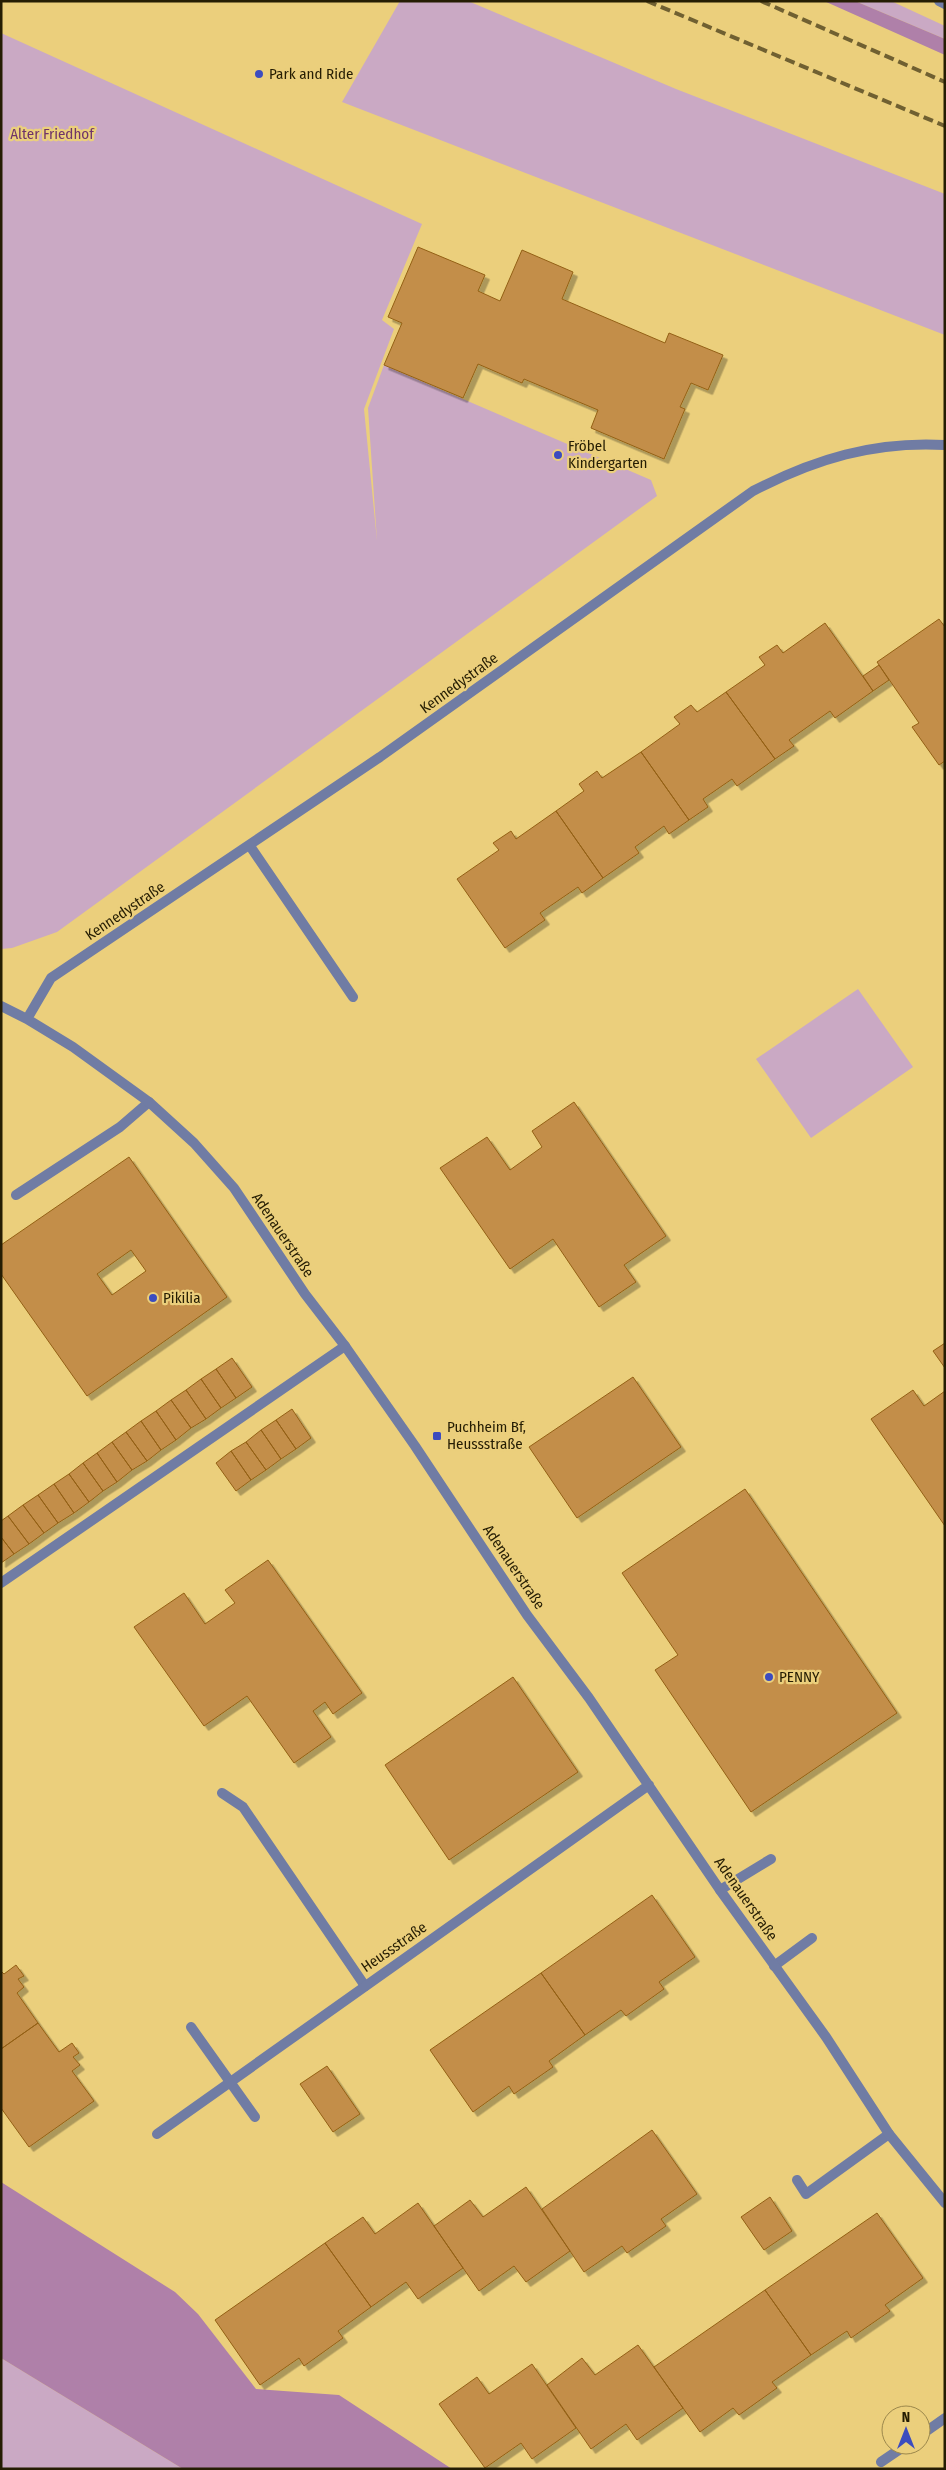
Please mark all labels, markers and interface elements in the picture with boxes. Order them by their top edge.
place label: Park and Ride [269,65,353,83]
marker: Park and Ride [253,68,265,80]
park label: Alter Friedhof [10,125,95,143]
place label: Fröbel Kindergarten [568,437,647,472]
marker: Fröbel Kindergarten [552,449,564,461]
street label: Kennedystraße [417,649,501,717]
street label: Kennedystraße [82,878,168,944]
street label: Adenauerstraße [248,1189,318,1281]
place label: Pikilia [163,1289,201,1307]
marker: Pikilia [147,1292,159,1304]
place label: Puchheim Bf, Heussstraße [447,1418,526,1453]
marker: Puchheim Bf, Heussstraße [431,1430,443,1442]
street label: Adenauerstraße [479,1521,549,1613]
place label: PENNY [779,1668,820,1686]
marker: PENNY [763,1671,775,1683]
street label: Adenauerstraße [711,1854,781,1944]
street label: Heussstraße [358,1918,430,1976]
north arrow [881,2405,931,2455]
text: N [902,2409,910,2426]

